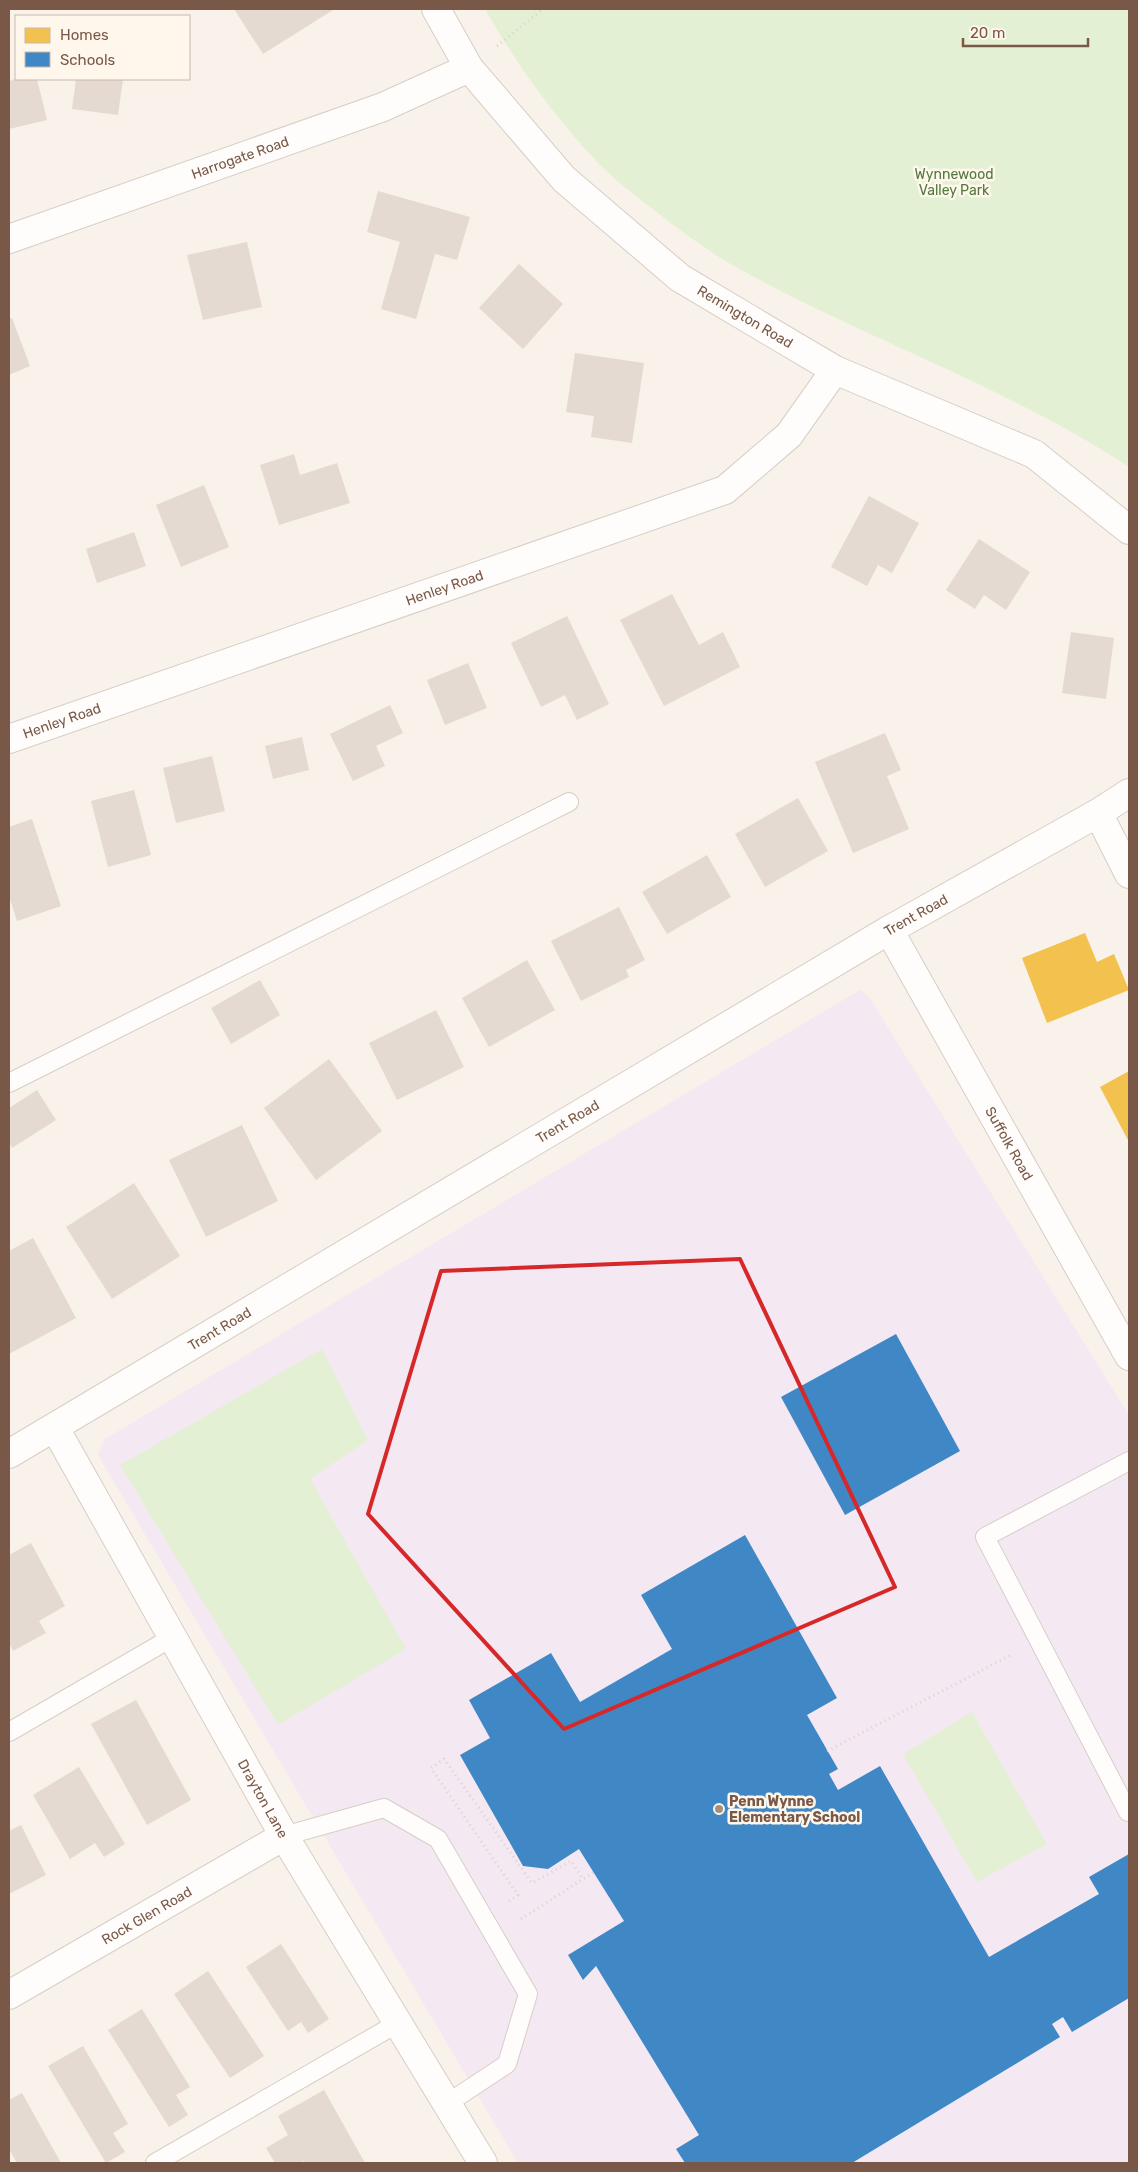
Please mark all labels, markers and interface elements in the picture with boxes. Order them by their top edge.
legend [15,15,190,80]
scale bar [963,15,1088,47]
text: 20 m [970,24,1005,42]
text: Homes [60,26,109,44]
text: Schools [60,51,116,69]
street label: Harrogate Road [189,133,291,183]
park label: Wynnewood Valley Park [915,166,994,199]
street label: Remington Road [694,282,796,352]
street label: Henley Road [403,567,486,609]
street label: Henley Road [21,700,103,742]
street label: Trent Road [881,891,951,940]
street label: Trent Road [533,1097,602,1147]
street label: Suffolk Road [981,1104,1036,1184]
street label: Trent Road [185,1304,254,1354]
street label: Drayton Lane [234,1757,292,1841]
place label: Penn Wynne Elementary School [729,1793,860,1826]
marker: Penn Wynne Elementary School [713,1803,725,1815]
street label: Rock Glen Road [99,1883,195,1949]

